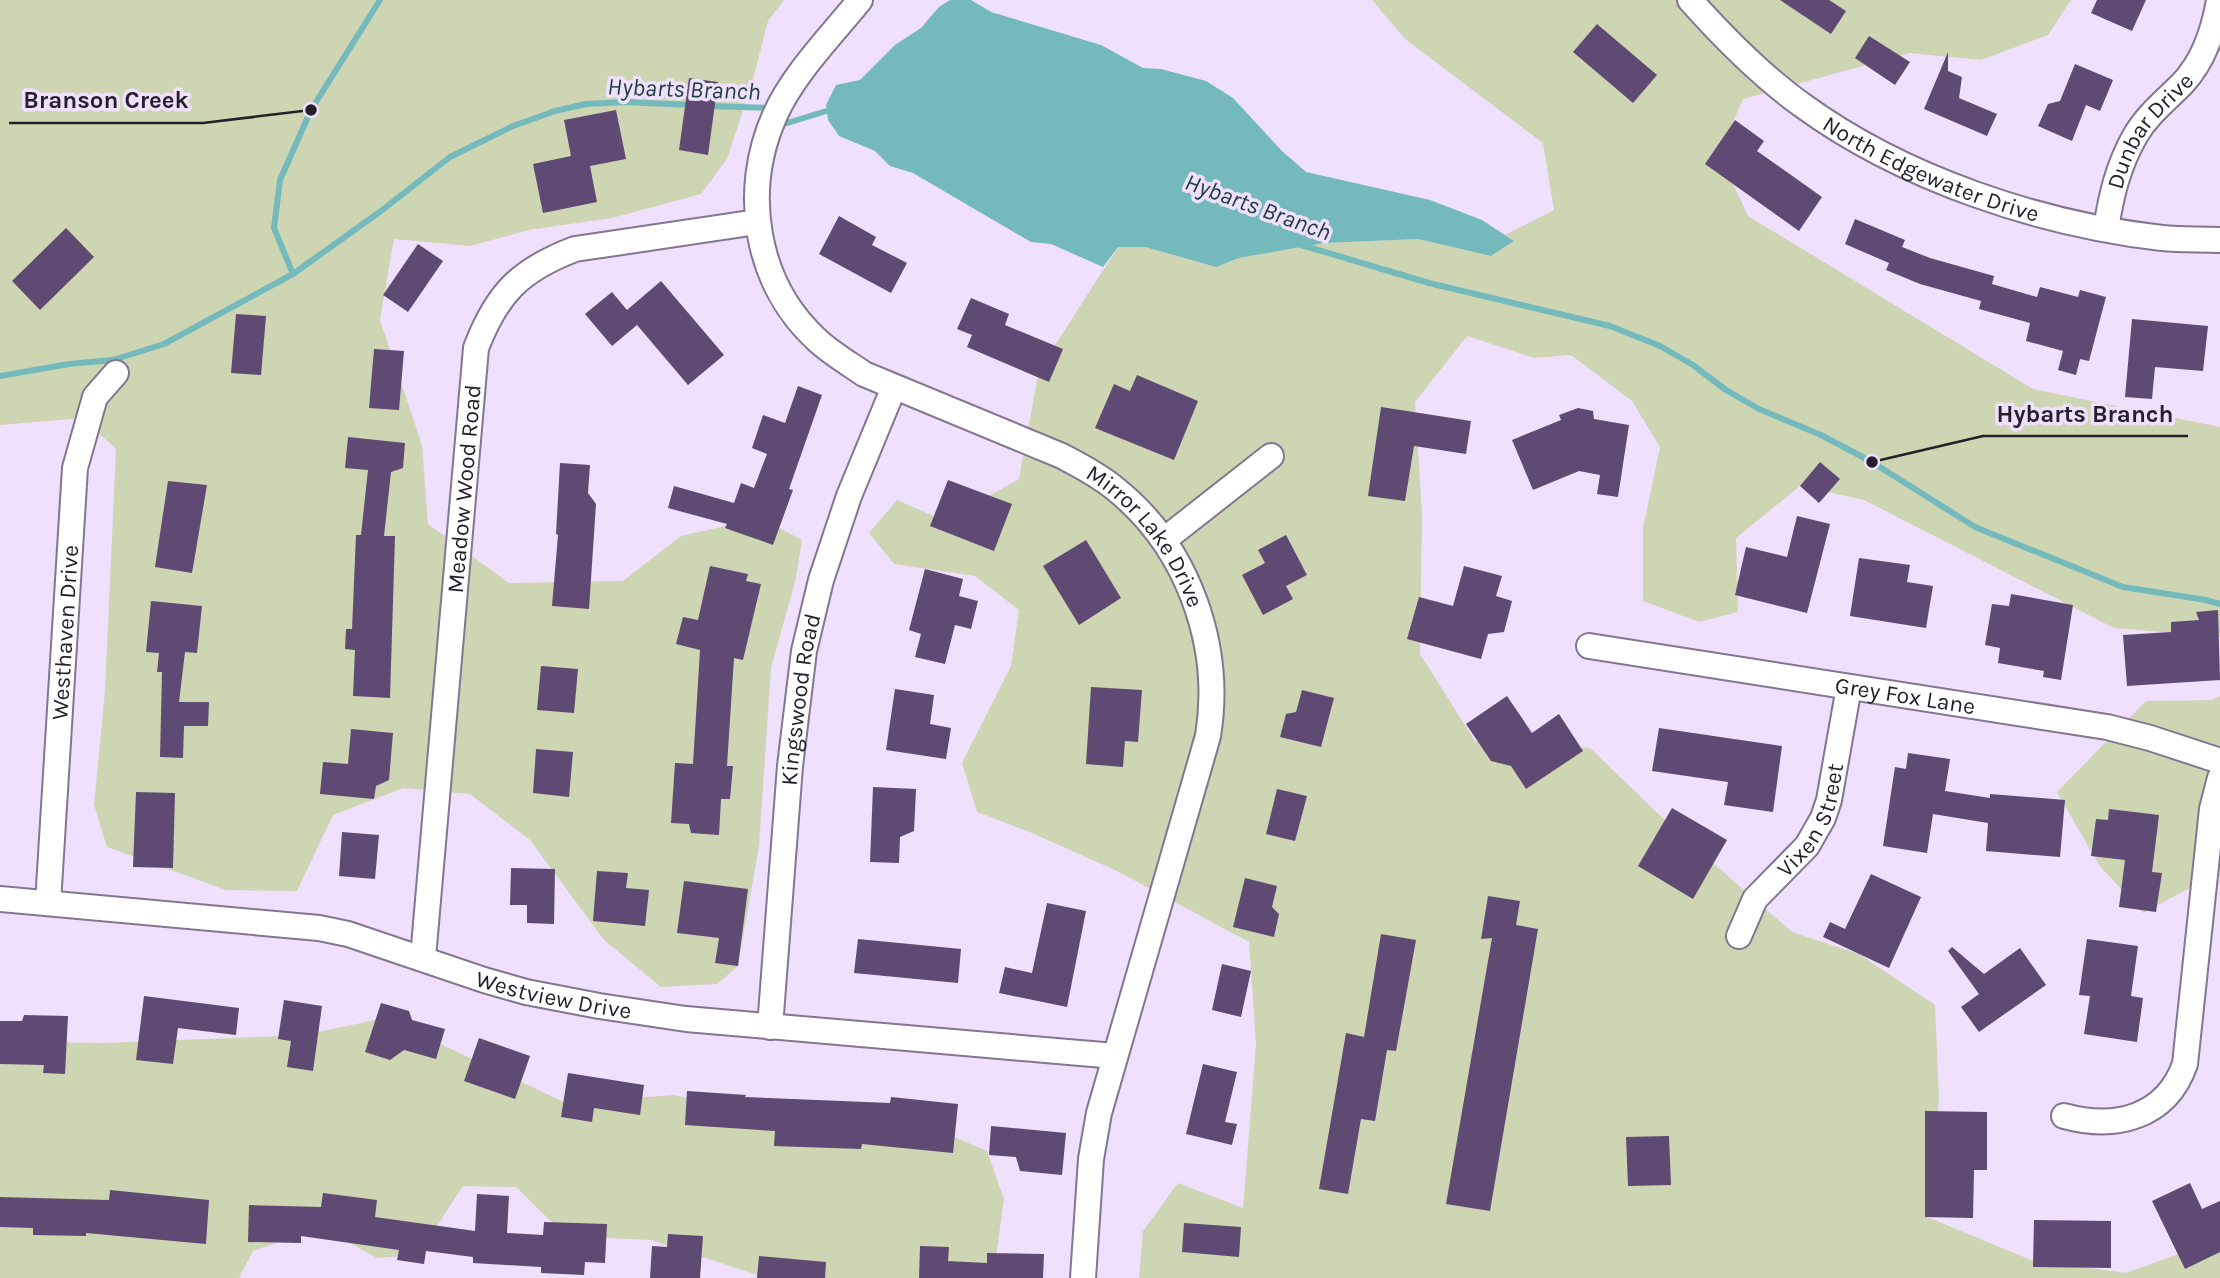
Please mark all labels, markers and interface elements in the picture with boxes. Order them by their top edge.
street label: Dunbar Drive [2102,68,2199,192]
water label: Hybarts Branch [607,72,761,106]
callout: Branson Creek [9,78,203,123]
text: Branson Creek [23,86,189,114]
street label: North Edgewater Drive [1818,110,2042,228]
water label: Hybarts Branch [1181,168,1335,246]
street label: Meadow Wood Road [442,383,487,594]
callout: Hybarts Branch [1983,391,2188,436]
text: Hybarts Branch [1996,400,2174,428]
street label: Mirror Lake Drive [1081,459,1209,611]
street label: Westhaven Drive [46,544,84,721]
street label: Kingswood Road [776,611,827,787]
street label: Grey Fox Lane [1833,672,1977,720]
street label: Vixen Street [1771,761,1849,883]
street label: Westview Drive [473,965,633,1025]

